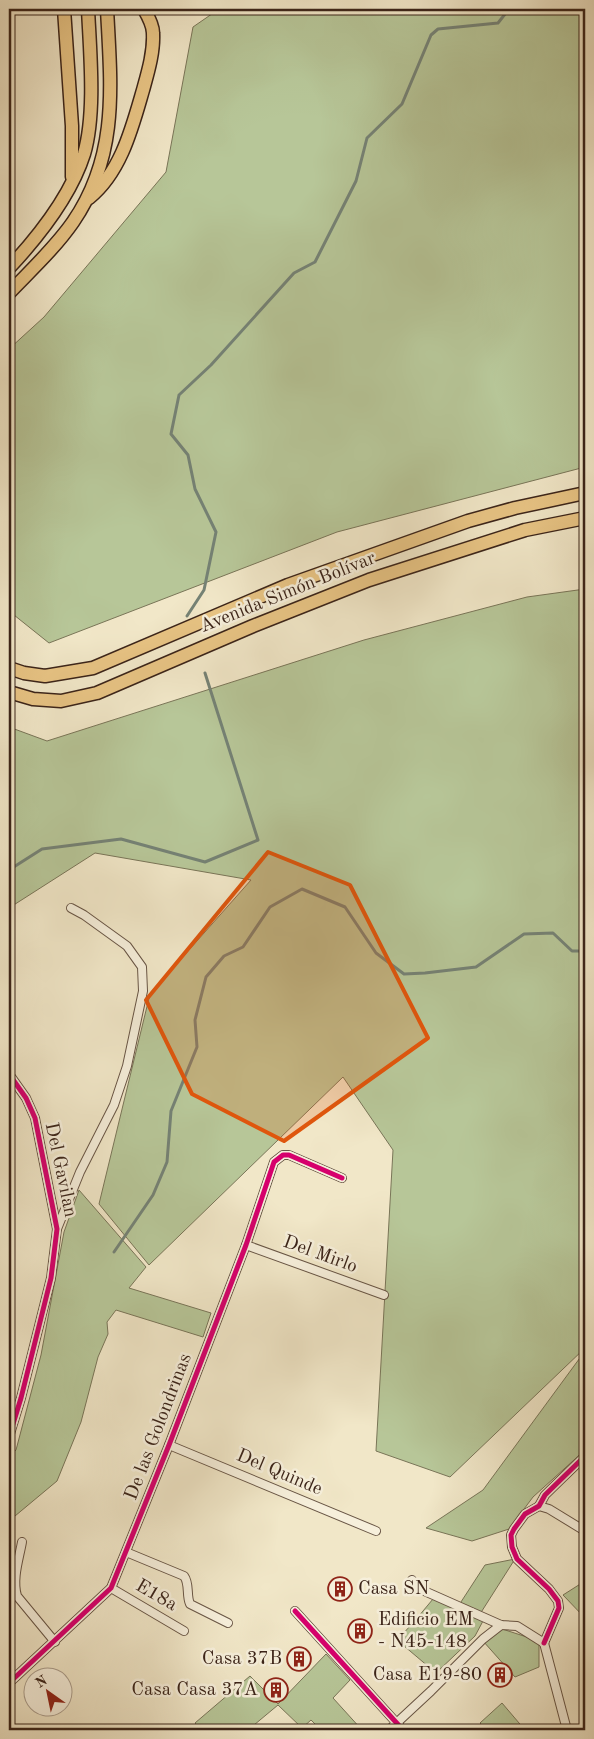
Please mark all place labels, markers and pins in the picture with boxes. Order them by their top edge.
building icon: Casa SN [327,1576,353,1602]
place label: Casa SN [358,1580,430,1599]
place label: Edificio EM - N45-148 [378,1611,473,1652]
building icon: Edificio EM - N45-148 [347,1618,373,1644]
building icon: Casa 37B [286,1646,312,1672]
place label: Casa 37B [202,1650,282,1669]
building icon: Casa E19-80 [487,1662,513,1688]
place label: Casa E19-80 [373,1666,482,1685]
building icon: Casa Casa 37A [263,1677,289,1703]
place label: Casa Casa 37A [131,1681,258,1700]

